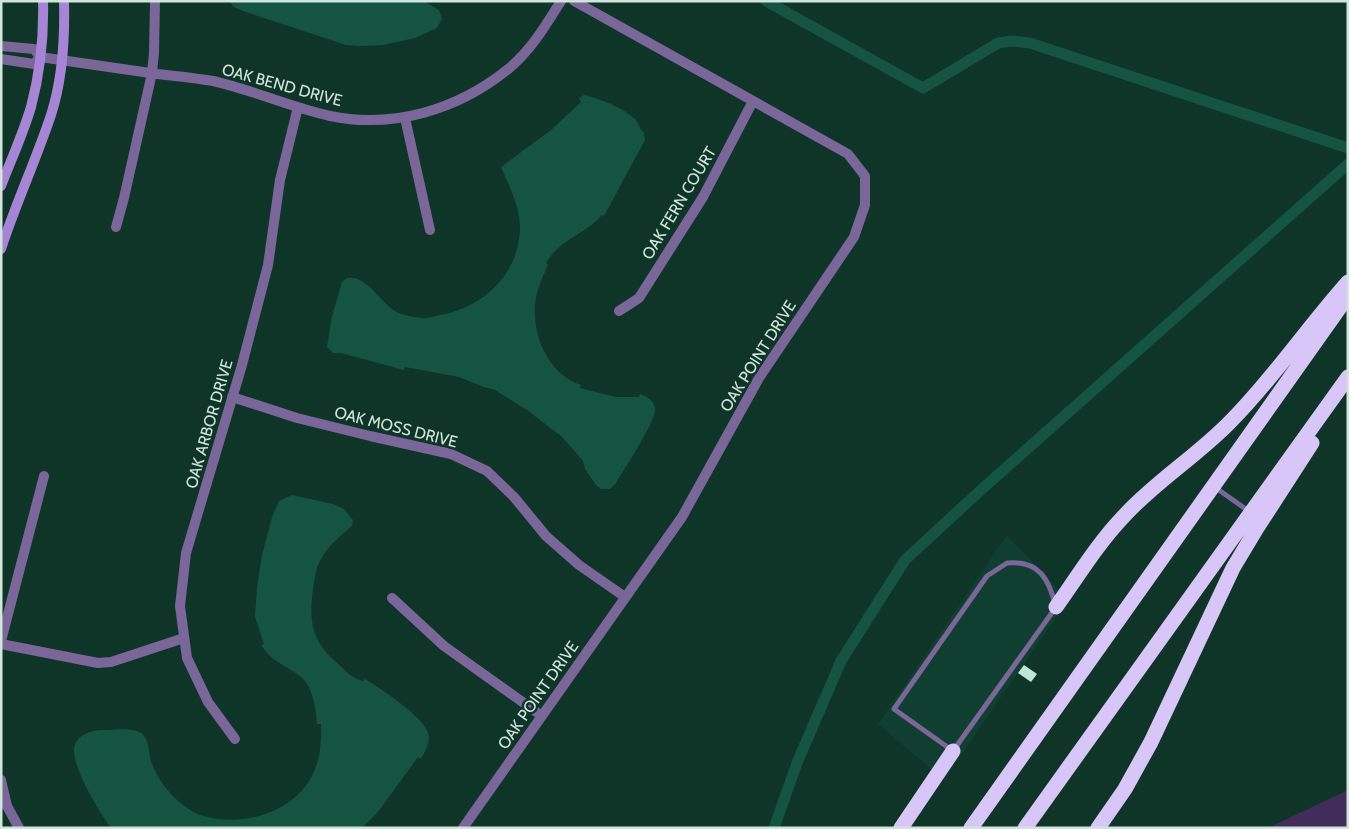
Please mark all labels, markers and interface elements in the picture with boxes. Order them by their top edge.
street label: OAK BEND DRIVE [220,60,344,110]
street label: OAK FERN COURT [638,143,720,263]
street label: OAK POINT DRIVE [716,297,800,415]
street label: OAK ARBOR DRIVE [182,357,237,491]
street label: OAK MOSS DRIVE [332,403,460,452]
street label: OAK POINT DRIVE [494,637,582,753]

